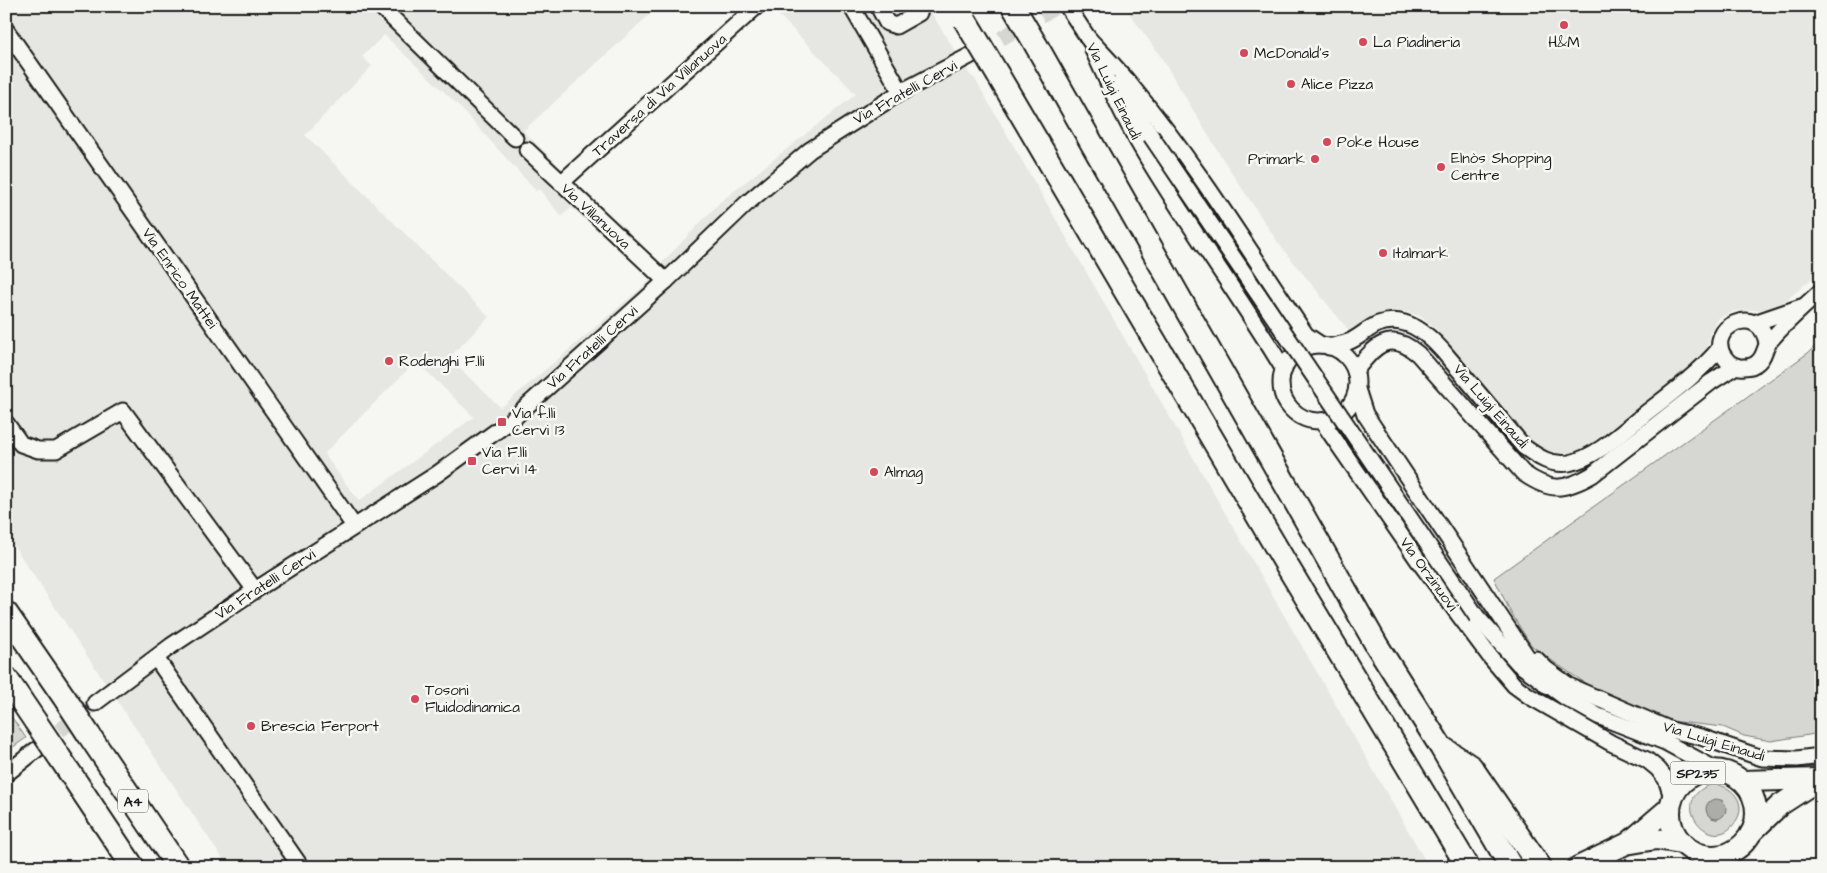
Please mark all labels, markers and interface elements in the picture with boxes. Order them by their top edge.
marker: H&M [1558,19,1570,31]
street label: Traversa di Via Villanuova [587,29,732,162]
place label: La Piadineria [1373,32,1461,53]
place label: H&M [1548,32,1580,53]
marker: La Piadineria [1357,36,1369,48]
street label: Via Luigi Einaudi [1080,39,1146,144]
place label: McDonald's [1254,43,1330,64]
marker: McDonald's [1238,47,1250,59]
street label: Via Fratelli Cervi [849,55,962,130]
place label: Alice Pizza [1301,74,1374,95]
marker: Alice Pizza [1285,78,1297,90]
place label: Poke House [1337,132,1419,153]
marker: Poke House [1321,136,1333,148]
place label: Elnòs Shopping Centre [1451,148,1552,186]
place label: Primark [1248,149,1305,170]
marker: Primark [1309,153,1321,165]
marker: Elnòs Shopping Centre [1435,161,1447,173]
street label: Via Villanuova [556,179,635,254]
street label: Via Enrico Mattei [137,224,223,334]
place label: Italmark [1393,243,1448,264]
marker: Italmark [1377,247,1389,259]
street label: Via Fratelli Cervi [542,300,643,394]
place label: Rodenghi F.lli [399,351,485,373]
marker: Rodenghi F.lli [383,355,395,367]
street label: Via Luigi Einaudi [1447,360,1534,454]
place label: Via f.lli Cervi 13 [512,403,565,441]
marker: Via f.lli Cervi 13 [496,416,508,428]
place label: Via F.lli Cervi 14 [482,442,537,480]
marker: Via F.lli Cervi 14 [466,455,478,467]
place label: Almag [884,462,923,484]
marker: Almag [868,466,880,478]
street label: Via Orzinuovi [1395,533,1463,616]
street label: Via Fratelli Cervi [211,544,320,625]
place label: Tosoni Fluidodinamica [425,680,520,718]
marker: Tosoni Fluidodinamica [409,693,421,705]
place label: Brescia Ferport [261,716,379,737]
street label: Via Luigi Einaudi [1660,716,1768,768]
marker: Brescia Ferport [245,720,257,732]
road number: SP235 [1670,761,1726,784]
road number: A4 [118,789,148,812]

